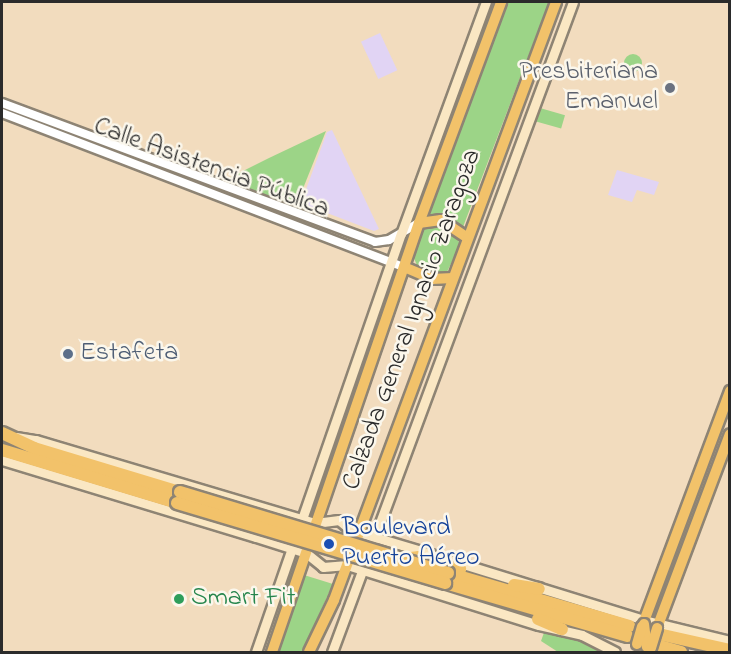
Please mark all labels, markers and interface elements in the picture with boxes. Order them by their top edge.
place label: Presbiteriana Emanuel [519,57,658,118]
marker: Presbiteriana Emanuel [663,81,677,95]
street label: Calle Asistencia Pública [89,112,333,226]
street label: Calzada General Ignacio Zaragoza [337,145,489,495]
place label: Estafeta [80,338,178,370]
marker: Estafeta [61,347,75,361]
place label: Boulevard Puerto Aéreo [342,513,480,574]
marker: Boulevard Puerto Aéreo [320,535,338,553]
place label: Smart Fit [191,583,295,615]
marker: Smart Fit [172,592,186,606]

